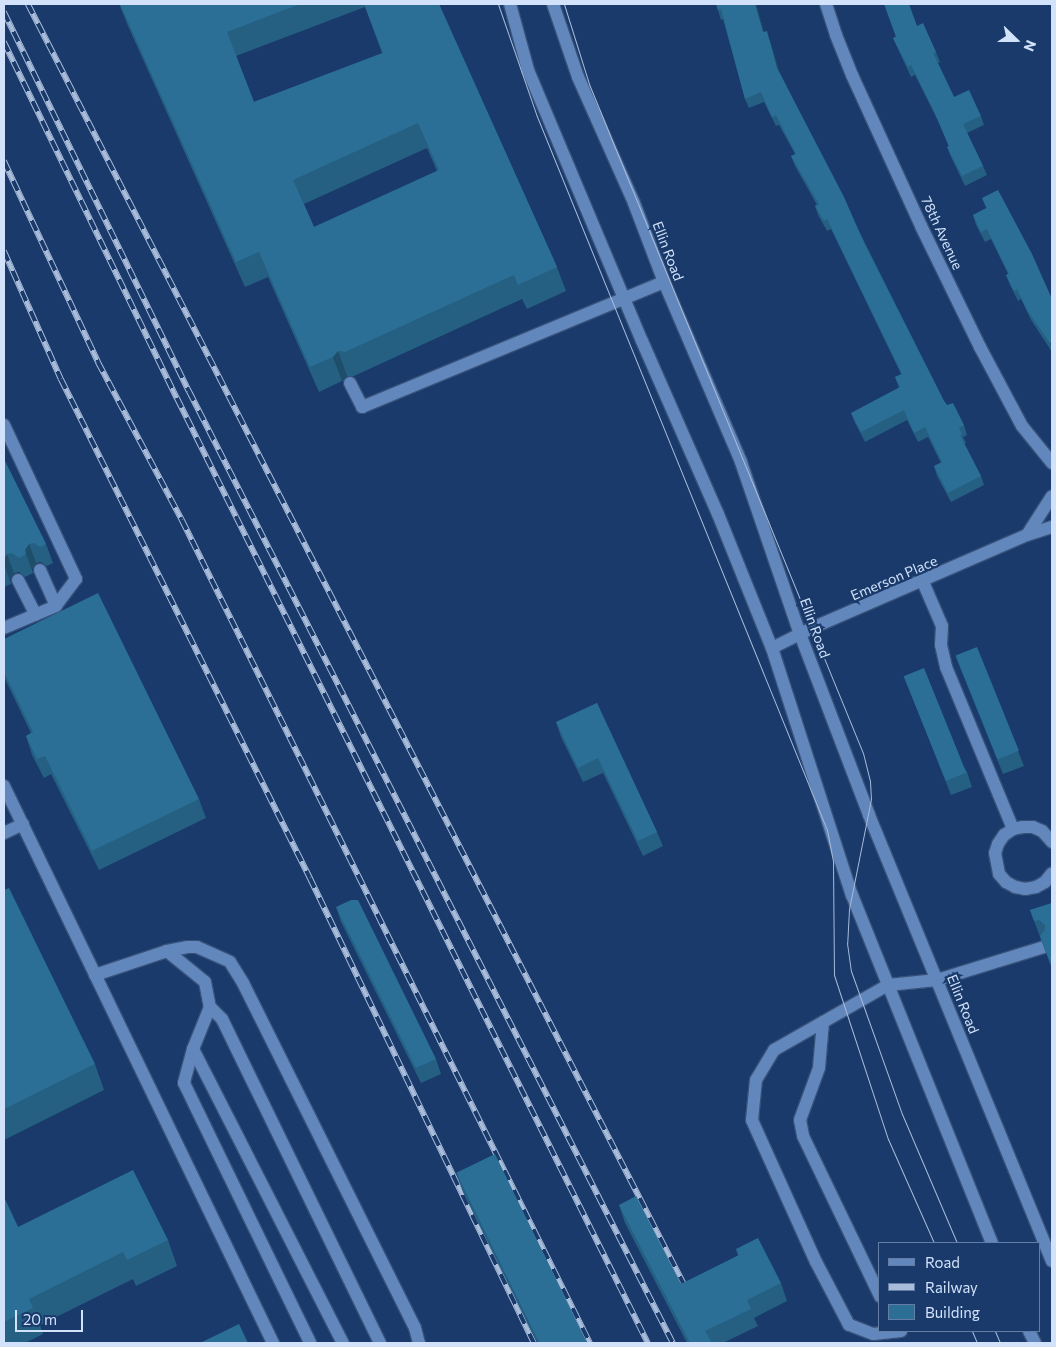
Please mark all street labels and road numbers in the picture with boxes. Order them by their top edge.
street label: 78th Avenue [918,194,966,272]
street label: Ellin Road [649,219,687,283]
street label: Emerson Place [848,552,940,604]
street label: Ellin Road [796,596,834,660]
street label: Ellin Road [944,972,982,1036]

